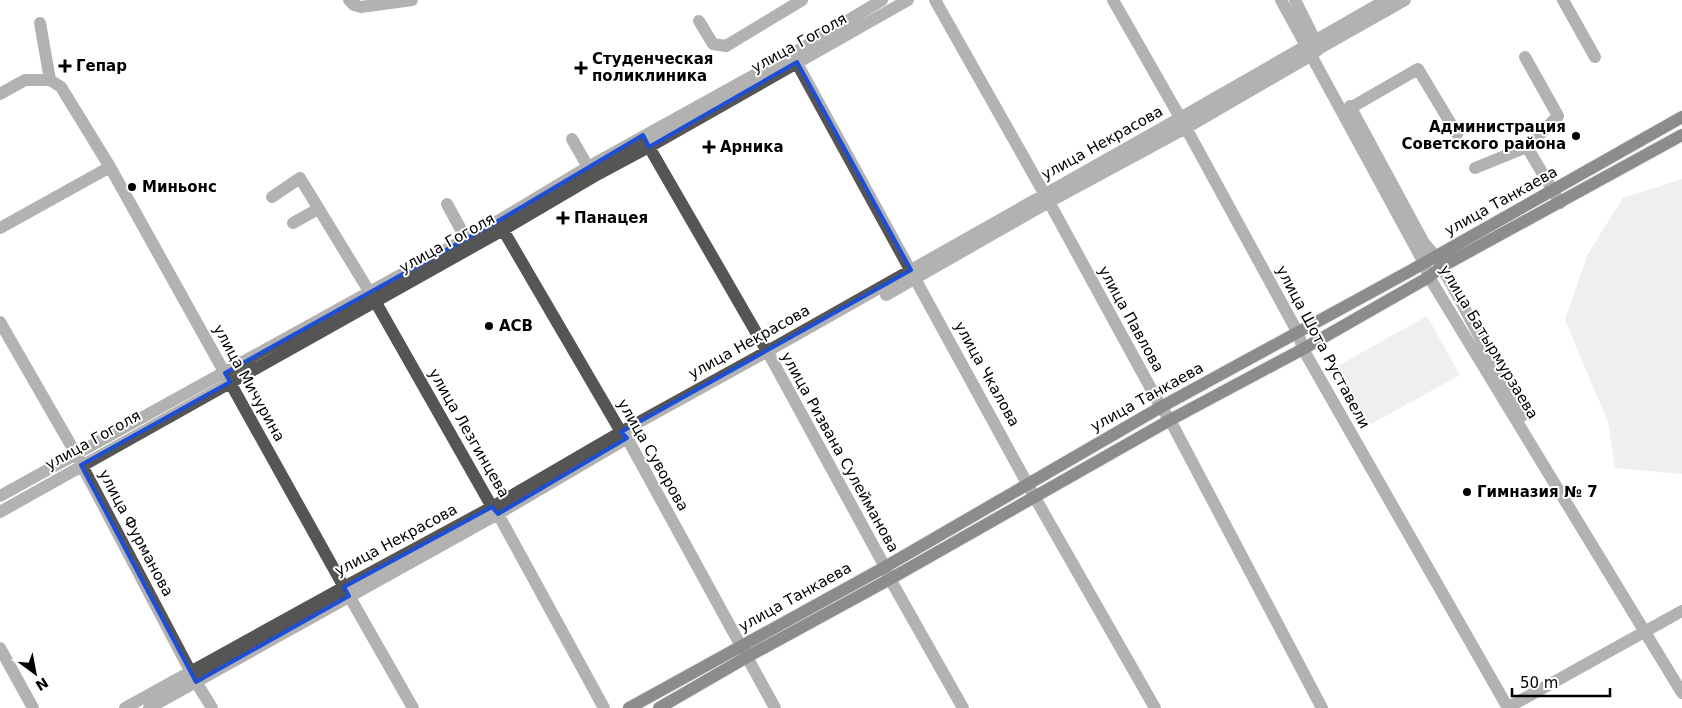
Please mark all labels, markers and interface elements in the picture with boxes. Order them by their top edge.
street label: улица Гоголя [748,9,850,77]
place label: Студенческая поликлиника [592,50,713,85]
place label: Гепар [76,57,127,75]
marker: Гепар [58,59,72,73]
marker: Студенческая поликлиника [574,61,588,75]
street label: улица Некрасова [1038,102,1166,184]
place label: Администрация Советского района [1401,118,1566,153]
marker: Администрация Советского района [1570,130,1582,142]
place label: Арника [720,138,784,156]
marker: Арника [702,140,716,154]
street label: улица Танкаева [1442,163,1560,239]
place label: Миньонс [142,178,217,196]
marker: Миньонс [126,181,138,193]
street label: улица Гоголя [396,209,498,277]
place label: Панацея [574,209,648,227]
marker: Панацея [556,211,570,225]
street label: улица Батырмурзаева [1436,262,1542,422]
street label: улица Павлова [1094,263,1168,375]
street label: улица Шота Руставели [1272,263,1374,431]
street label: улица Некрасова [685,301,813,383]
place label: АCB [499,317,533,335]
street label: улица Чкалова [951,318,1023,430]
marker: АCB [483,320,495,332]
street label: улица Мичурина [209,321,289,445]
street label: улица Ризвана Сулейманова [777,349,903,555]
street label: улица Танкаева [1088,359,1206,435]
street label: улица Лезгинцева [425,365,513,501]
street label: улица Суворова [614,396,692,514]
street label: улица Гоголя [42,406,144,474]
street label: улица Фурманова [95,466,177,600]
place label: Гимназия № 7 [1477,483,1598,501]
marker: Гимназия № 7 [1461,486,1473,498]
street label: улица Некрасова [332,500,460,580]
street label: улица Танкаева [736,559,854,635]
north arrow [10,648,60,698]
scale bar [1512,666,1610,698]
text: N [33,674,51,694]
text: 50 m [1520,674,1558,692]

